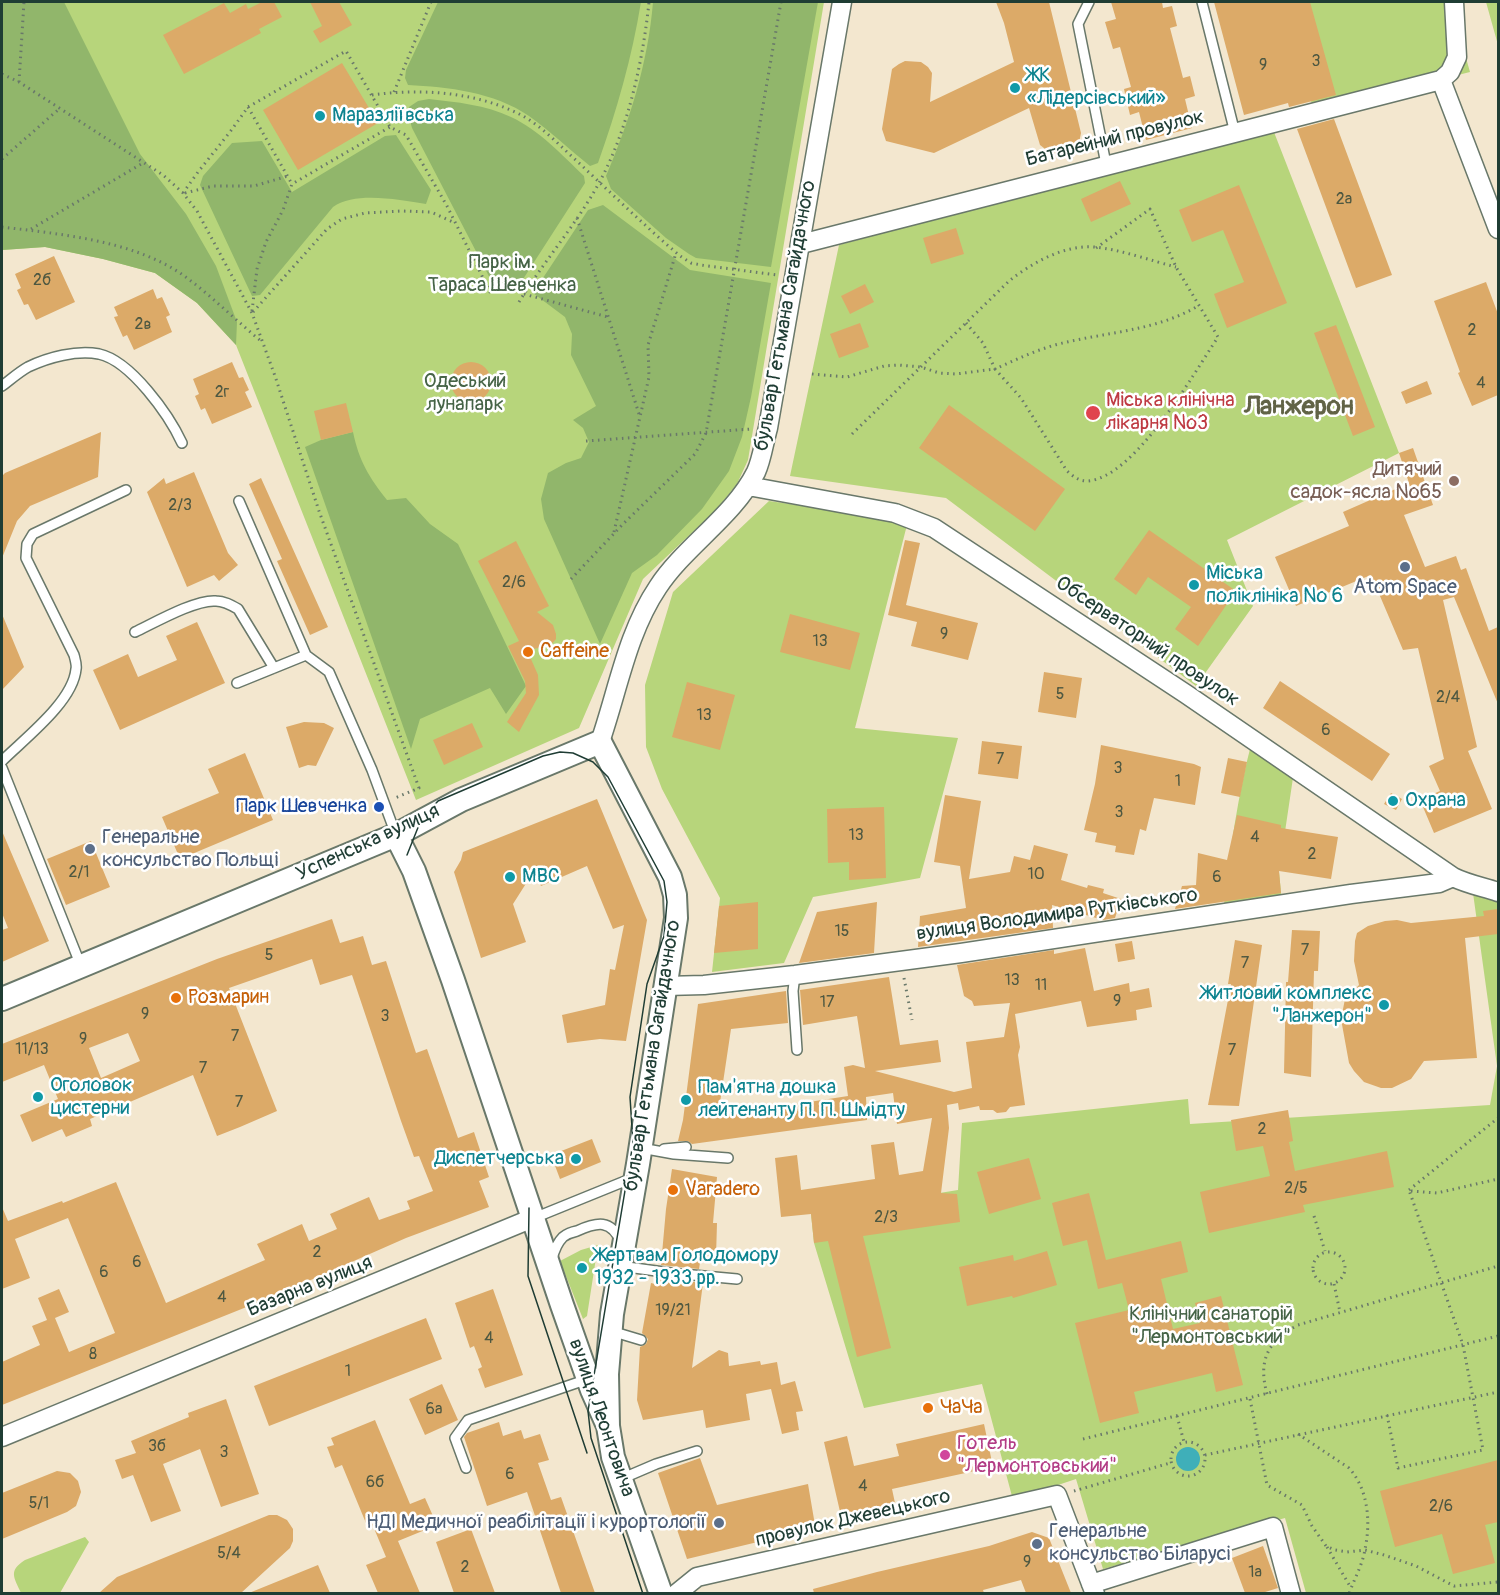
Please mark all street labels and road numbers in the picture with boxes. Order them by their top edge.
street label: Батарейний провулок [1023,105,1207,173]
street label: бульвар Гетьмана Сагайдачного [750,179,822,453]
street label: Обсерваторний провулок [1051,572,1243,712]
street label: Успенська вулиця [293,799,443,887]
street label: вулиця Володимира Рутківського [915,883,1199,947]
street label: бульвар Гетьмана Сагайдачного [620,919,686,1193]
street label: Базарна вулиця [244,1251,376,1323]
street label: вулиця Леонтовича [563,1336,639,1500]
street label: провулок Джевецького [753,1485,953,1553]

